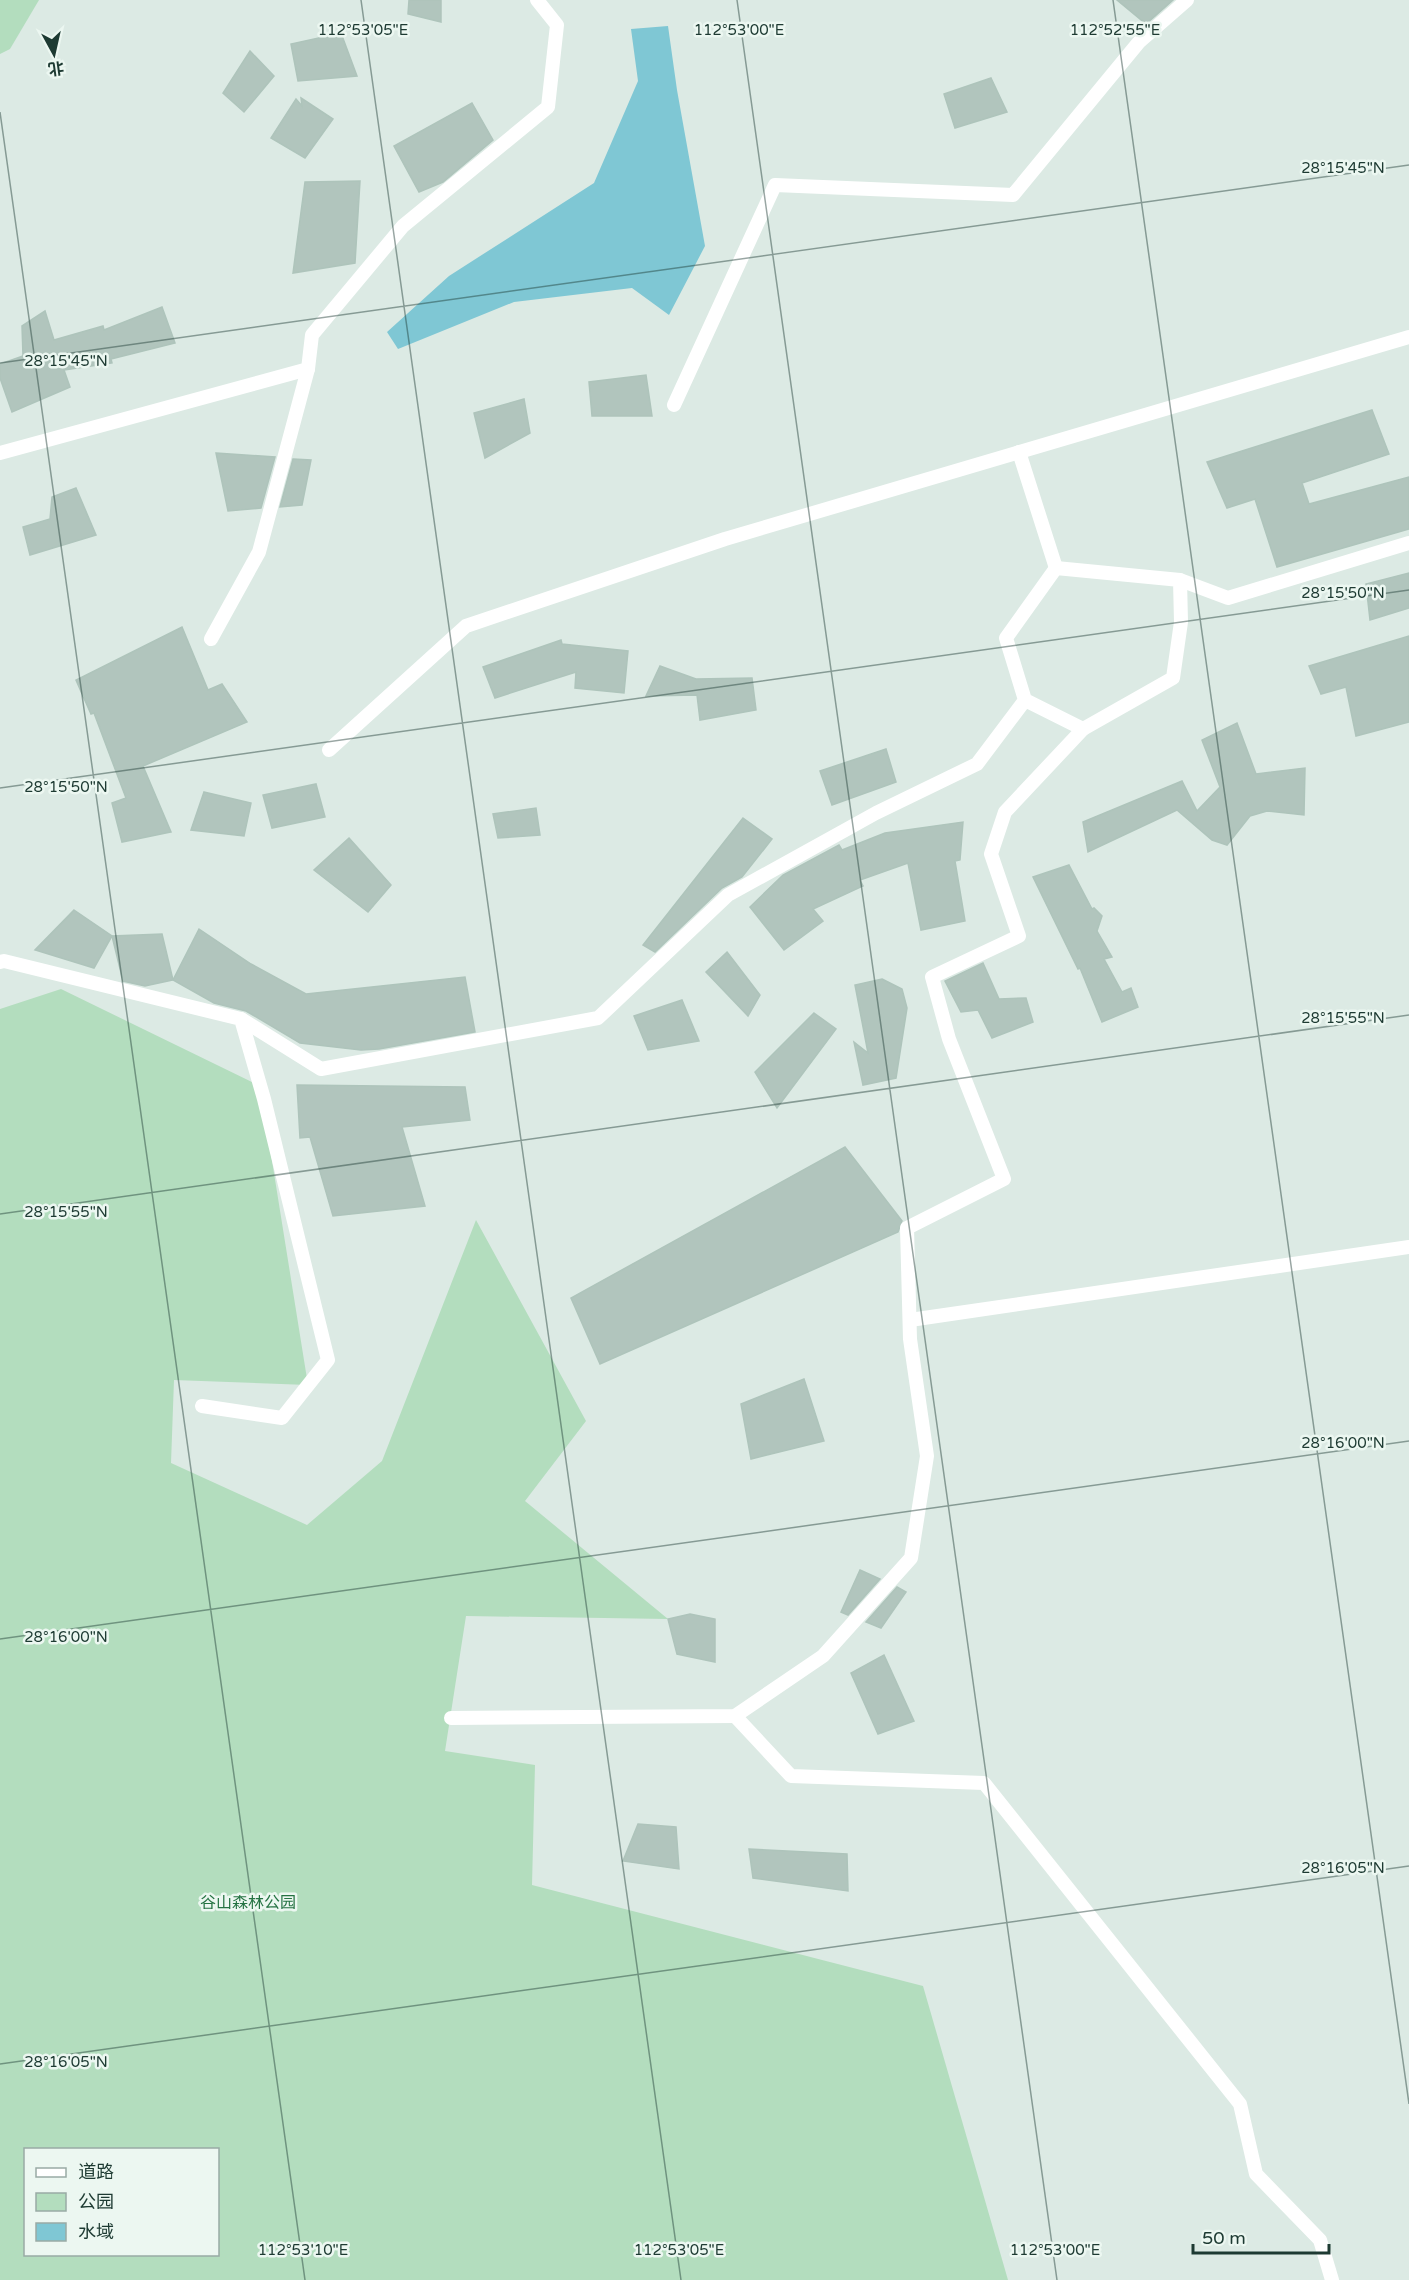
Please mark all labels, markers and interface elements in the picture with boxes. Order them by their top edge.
text: 112°53'05"E [318,21,408,39]
text: 112°53'00"E [694,21,784,39]
text: 112°52'55"E [1070,21,1160,39]
north arrow [24,24,84,84]
text: 北 [47,57,65,79]
text: 28°15'45"N [1301,159,1385,177]
text: 28°15'45"N [24,352,108,370]
text: 28°15'50"N [1301,584,1385,602]
text: 28°15'50"N [24,778,108,796]
text: 28°15'55"N [1301,1009,1385,1027]
text: 28°15'55"N [24,1203,108,1221]
text: 28°16'00"N [1301,1434,1385,1452]
text: 28°16'00"N [24,1628,108,1646]
text: 28°16'05"N [1301,1859,1385,1877]
park label: 谷山森林公园 [200,1893,296,1913]
text: 28°16'05"N [24,2053,108,2071]
legend [24,2148,219,2256]
text: 道路 [78,2161,114,2183]
text: 公园 [78,2191,114,2213]
scale bar [1193,2217,1330,2255]
text: 水域 [78,2221,114,2243]
text: 50 m [1202,2227,1246,2249]
text: 112°53'10"E [258,2241,348,2259]
text: 112°53'05"E [634,2241,724,2259]
text: 112°53'00"E [1010,2241,1100,2259]

